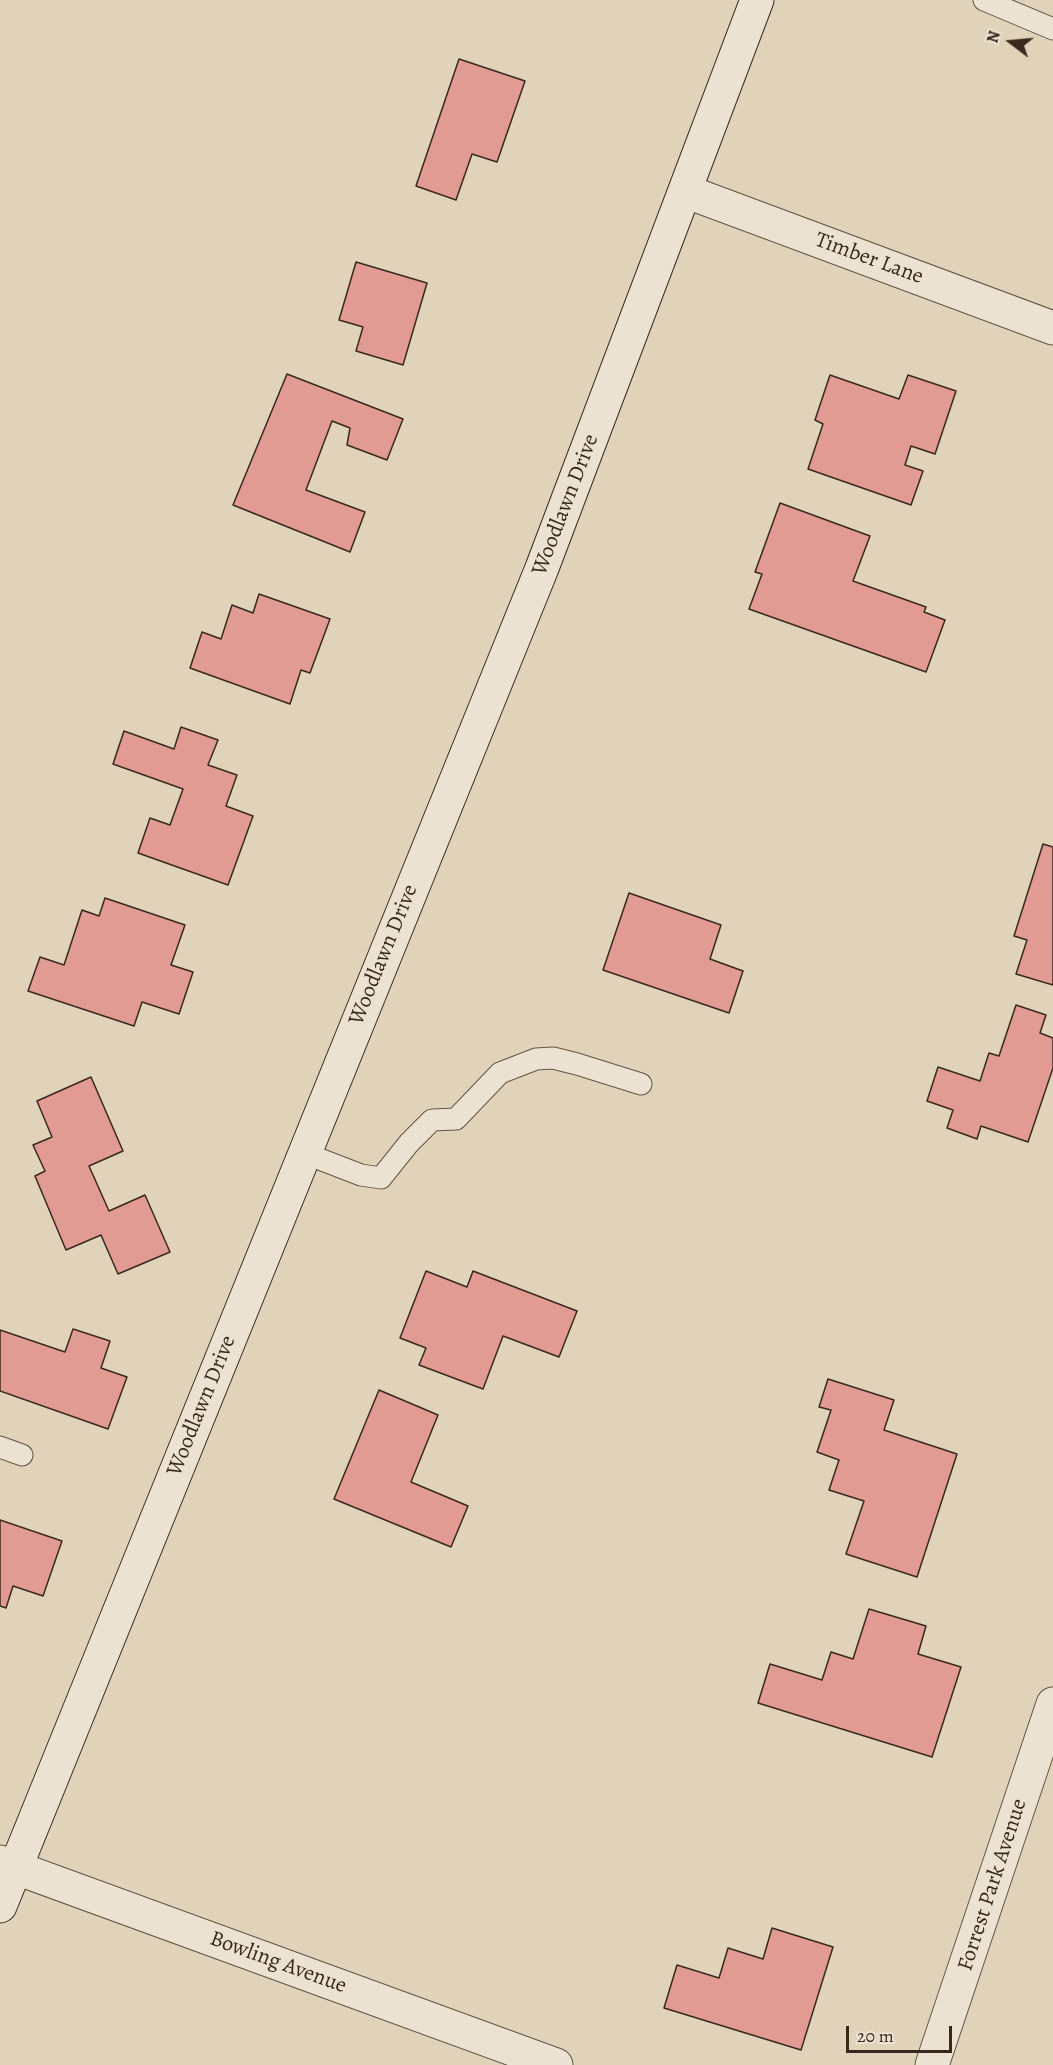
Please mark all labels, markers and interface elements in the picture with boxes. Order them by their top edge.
north arrow [981,12,1041,72]
text: N [982,28,1006,46]
street label: Timber Lane [811,227,927,291]
street label: Woodlawn Drive [527,431,605,579]
street label: Woodlawn Drive [344,881,424,1029]
street label: Woodlawn Drive [162,1332,242,1480]
street label: Forrest Park Avenue [953,1796,1033,1974]
street label: Bowling Avenue [206,1926,350,2000]
scale bar [849,2014,956,2052]
text: 20 m [857,2024,894,2048]

